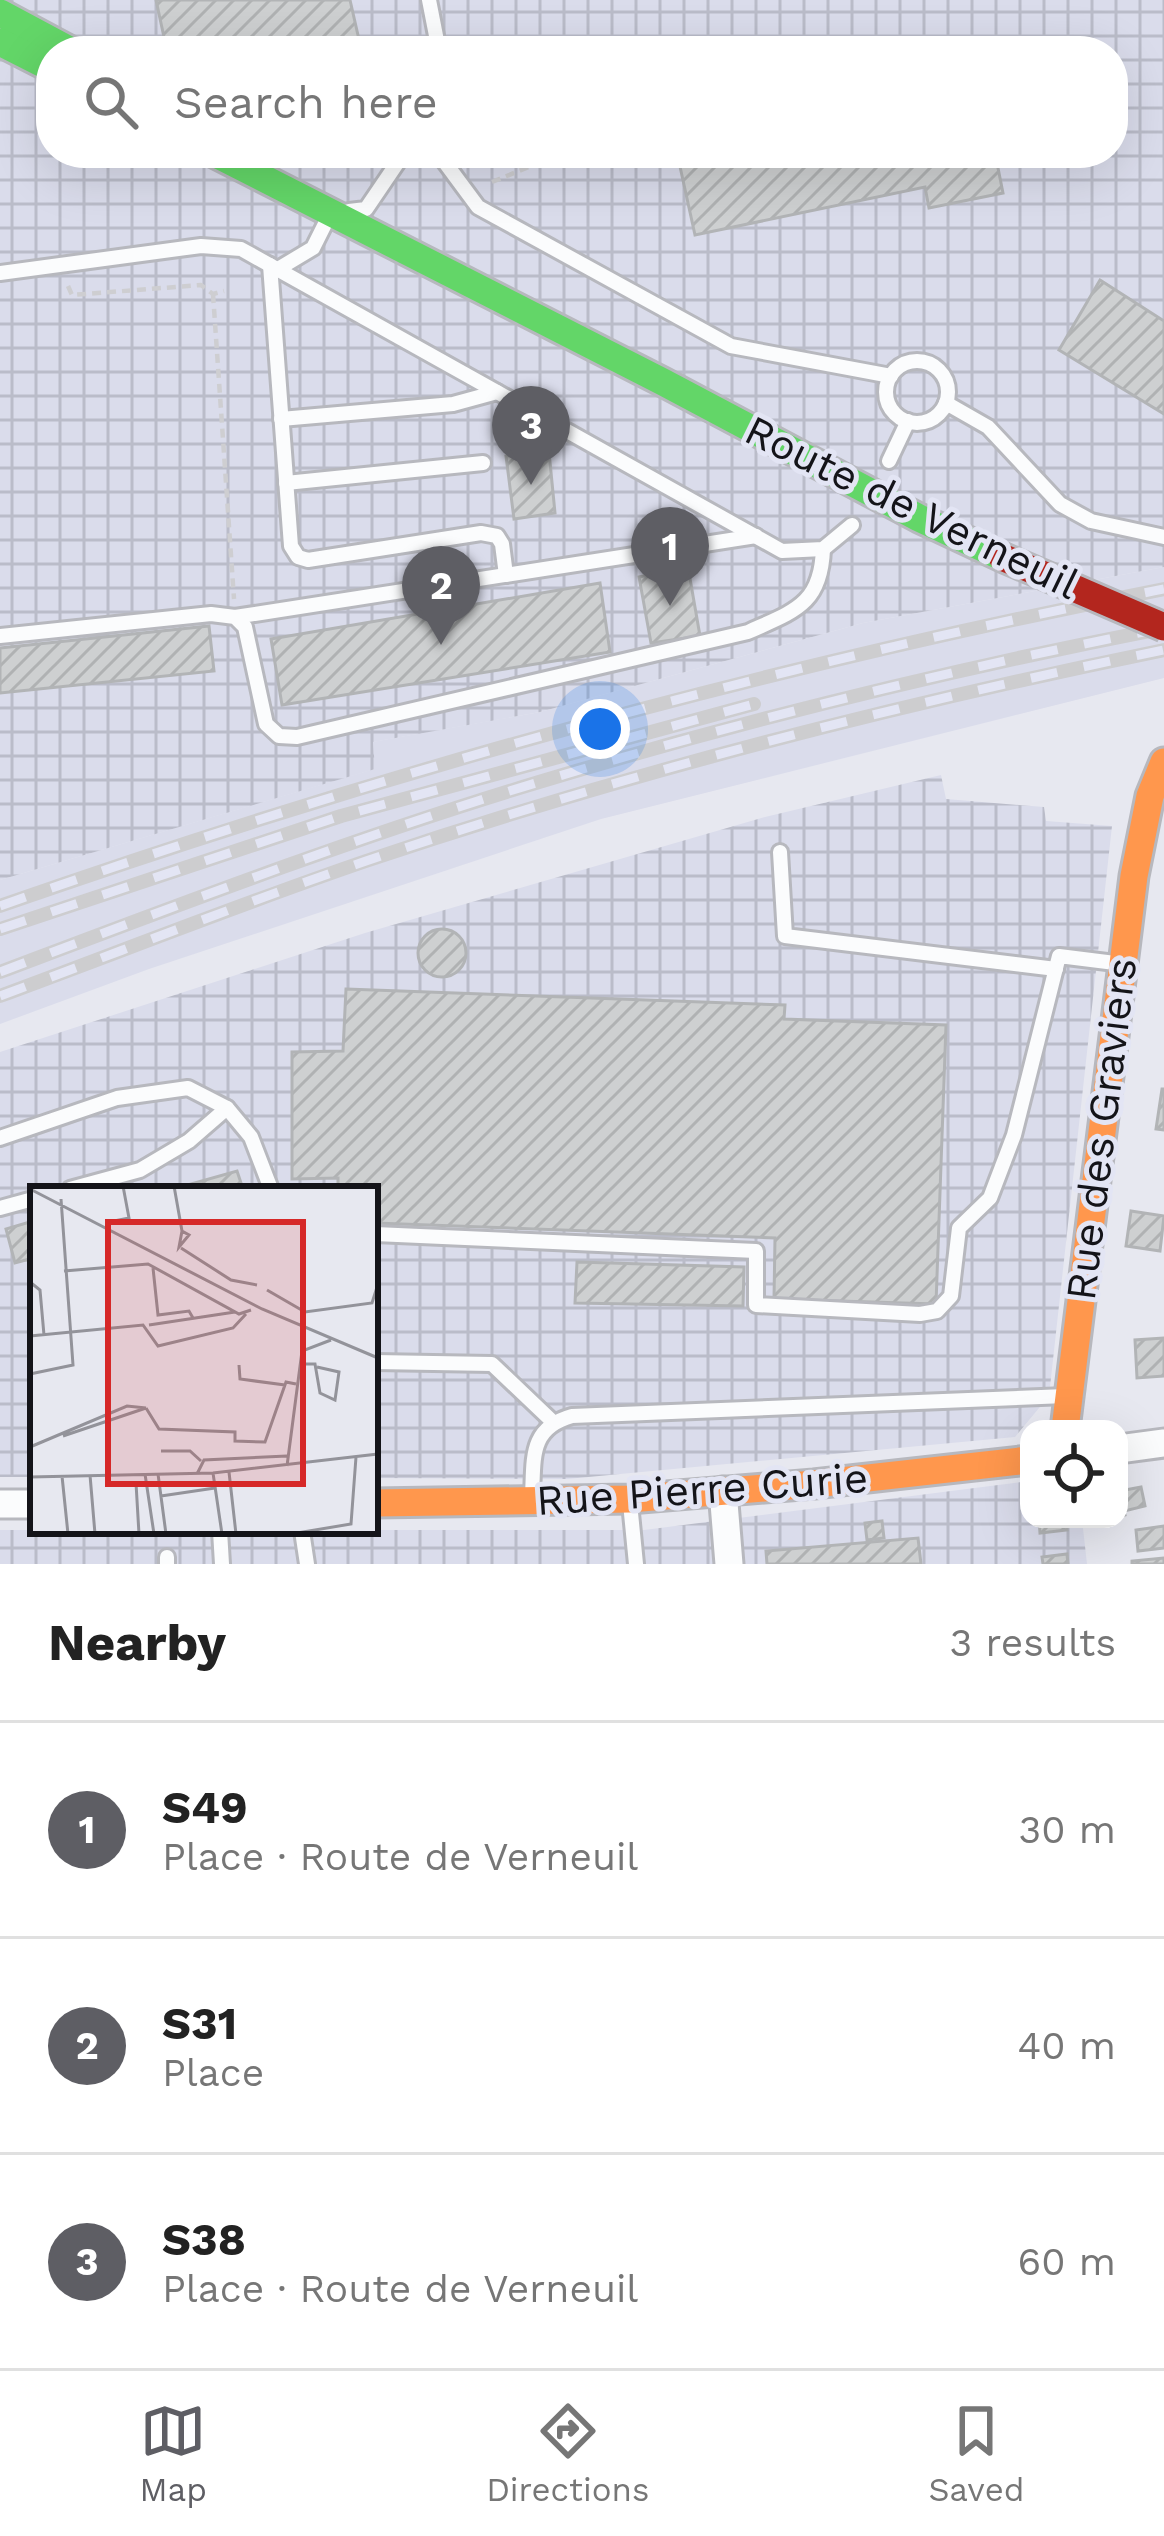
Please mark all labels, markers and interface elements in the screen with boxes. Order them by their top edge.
search box [36,36,1128,168]
icon: search [78,69,144,135]
text: Search here [174,76,438,129]
pin: 3 [492,386,570,485]
street label: Route de Verneuil [737,405,1087,609]
pin: 1 [631,507,709,606]
pin: 2 [402,546,480,645]
your location [570,699,630,759]
street label: Rue des Graviers [1056,955,1146,1303]
inset map [30,1186,378,1534]
map controls [1020,1420,1128,1528]
button: locate [1020,1420,1128,1528]
street label: Rue Pierre Curie [535,1453,869,1525]
text: Nearby [48,1613,226,1672]
text: 3 results [950,1620,1116,1665]
text: S49 [162,1781,248,1834]
text: 1 [79,1807,95,1852]
text: 30 m [1019,1807,1116,1852]
text: Place · Route de Verneuil [162,1834,638,1879]
text: S31 [162,1997,237,2050]
text: 2 [75,2023,99,2068]
text: 40 m [1017,2023,1116,2068]
text: Place [162,2050,264,2095]
text: S38 [162,2213,246,2266]
text: 3 [75,2239,99,2284]
text: 60 m [1018,2239,1116,2284]
text: Place · Route de Verneuil [162,2266,638,2311]
tab: Map [140,2398,207,2509]
tab: Directions [486,2398,649,2509]
tab: Saved [929,2398,1024,2509]

